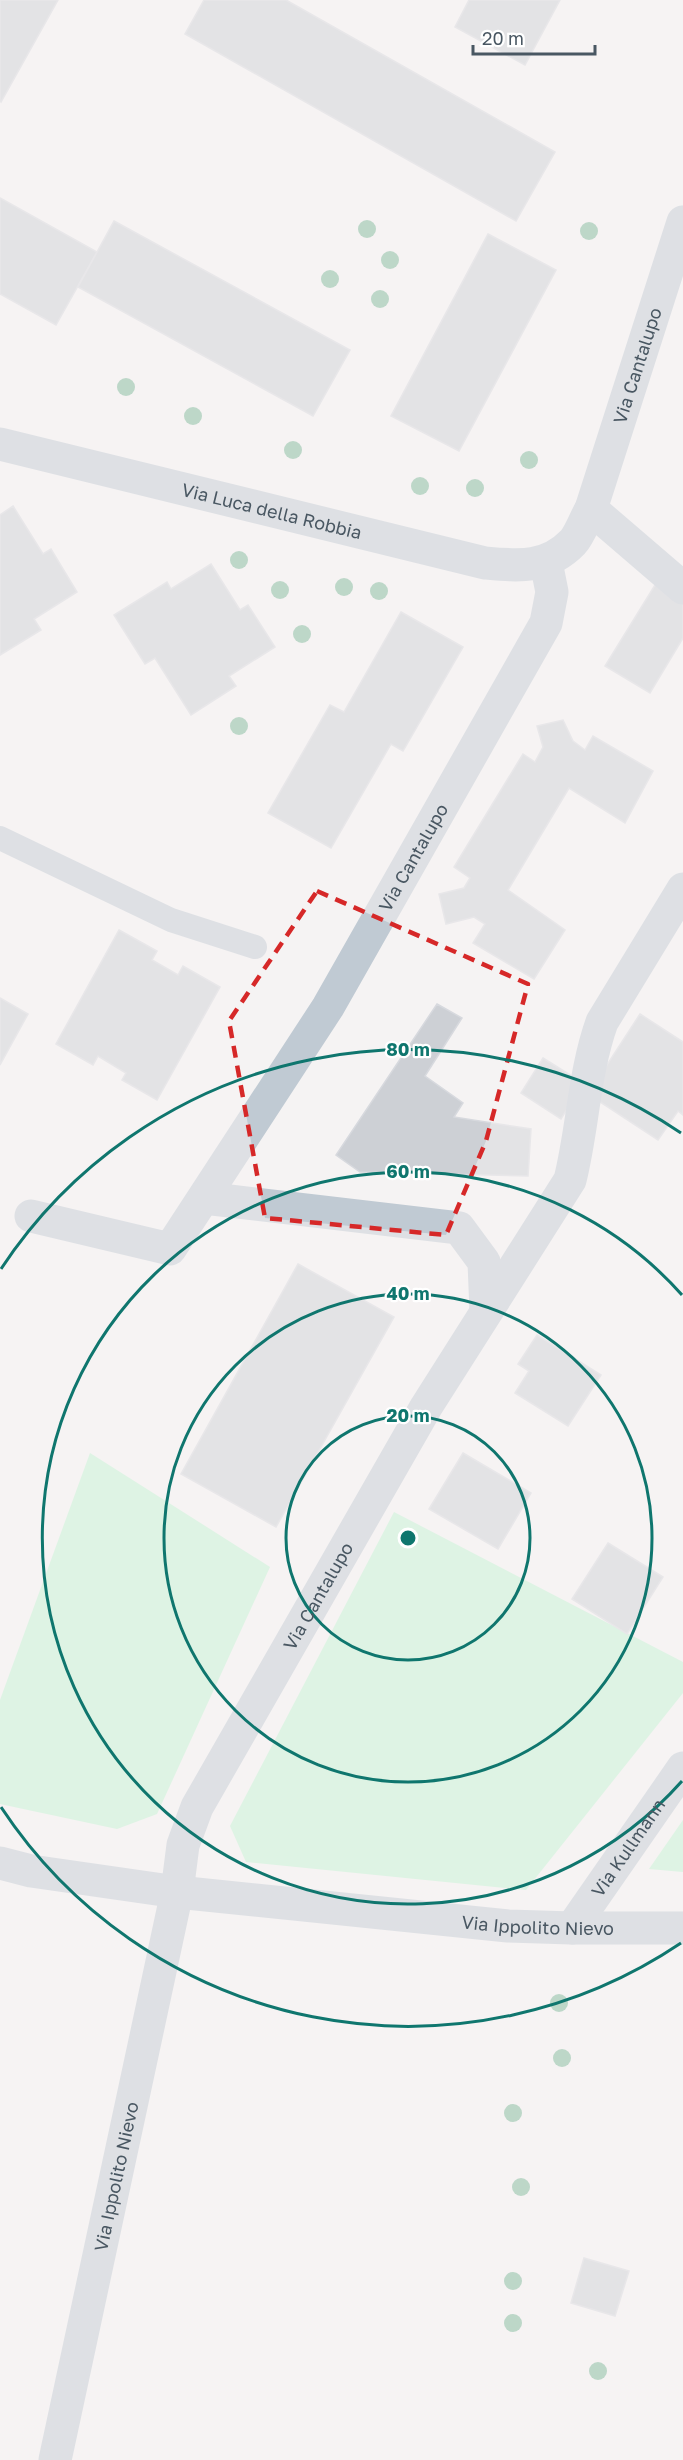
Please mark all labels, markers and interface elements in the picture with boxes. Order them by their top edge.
scale bar [473,18,594,56]
text: 20 m [482,27,524,49]
street label: Via Cantalupo [608,305,666,426]
street label: Via Luca della Robbia [180,478,364,543]
street label: Via Cantalupo [374,799,452,915]
text: 80 m [386,1038,430,1060]
text: 60 m [386,1160,430,1182]
text: 40 m [386,1282,430,1304]
text: 20 m [387,1404,429,1426]
centre of rings [398,1528,418,1548]
street label: Via Cantalupo [278,1538,357,1654]
street label: Via Kullmann [586,1794,669,1901]
street label: Via Ippolito Nievo [461,1910,614,1939]
street label: Via Ippolito Nievo [89,2100,143,2253]

